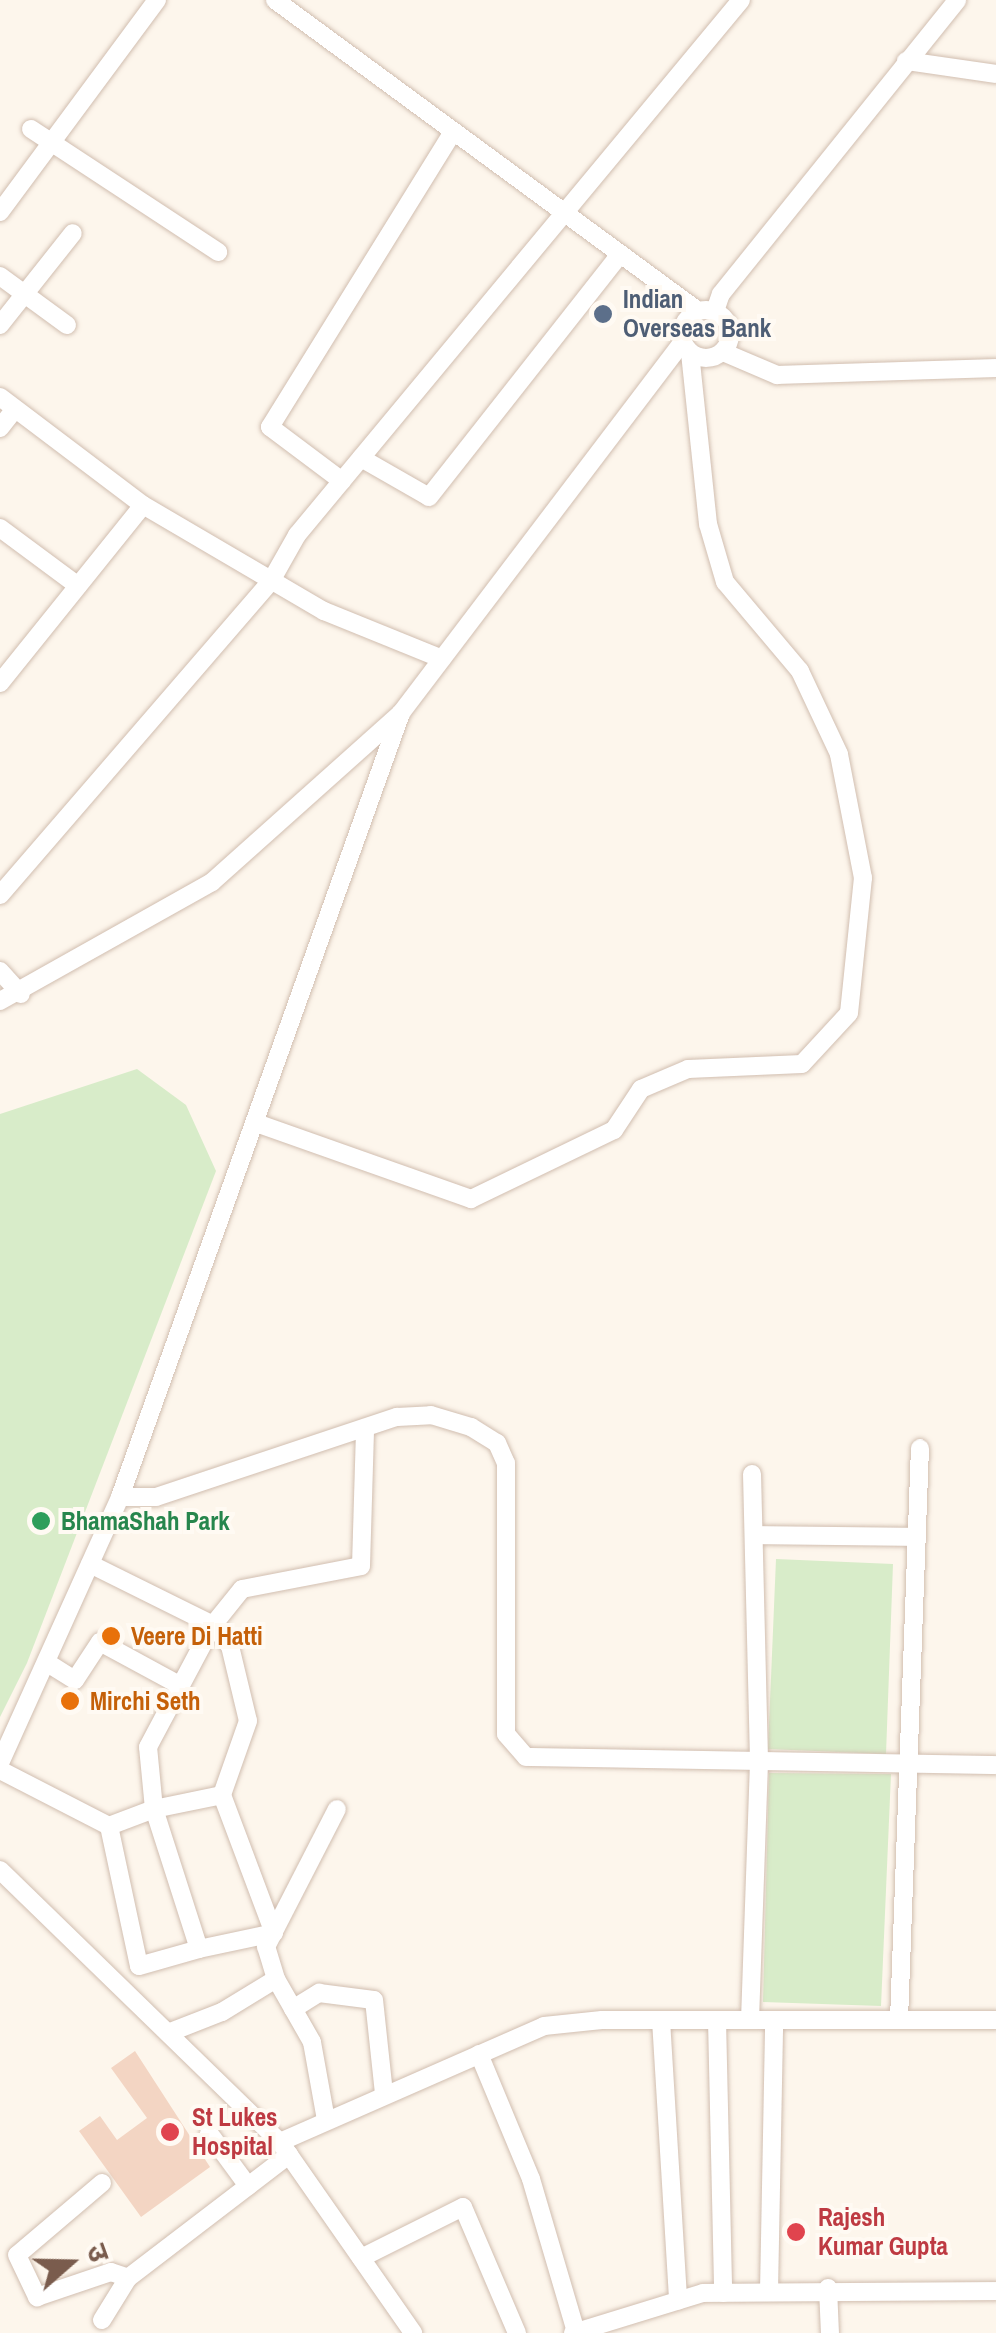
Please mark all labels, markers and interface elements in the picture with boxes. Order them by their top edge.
place label: Indian Overseas Bank [623,285,771,344]
marker: Indian Overseas Bank [592,303,614,325]
place label: BhamaShah Park [61,1506,230,1536]
marker: BhamaShah Park [30,1510,52,1532]
place label: Veere Di Hatti [131,1621,263,1651]
marker: Veere Di Hatti [100,1625,122,1647]
place label: Mirchi Seth [90,1686,200,1716]
marker: Mirchi Seth [59,1690,81,1712]
place label: St Lukes Hospital [192,2103,277,2162]
marker: St Lukes Hospital [157,2119,183,2145]
place label: Rajesh Kumar Gupta [818,2203,948,2262]
north arrow [20,2213,120,2313]
marker: Rajesh Kumar Gupta [783,2219,809,2245]
text: उ [78,2239,119,2267]

